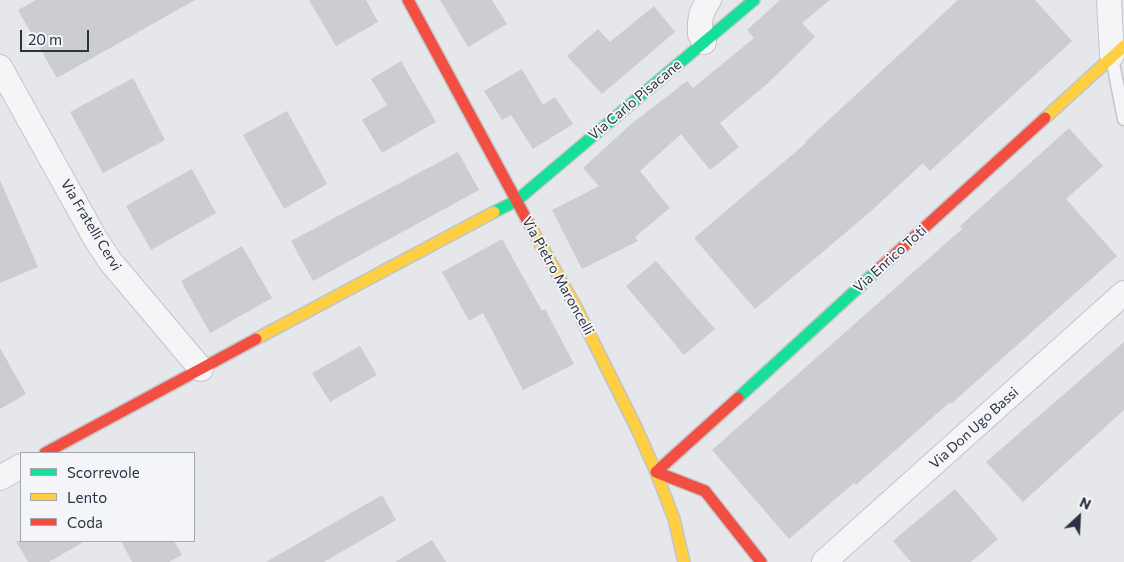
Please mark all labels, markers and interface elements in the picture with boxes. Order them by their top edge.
scale bar [22,20,91,52]
text: 20 m [28,30,62,48]
street label: Via Carlo Pisacane [585,56,685,144]
street label: Via Fratelli Cervi [57,176,125,274]
street label: Via Pietro Maroncelli [519,214,597,338]
street label: Via Enrico Toti [850,222,930,296]
street label: Via Don Ugo Bassi [926,384,1022,472]
legend [20,452,195,542]
text: Scorrevole [67,463,140,481]
text: Lento [67,488,107,506]
north arrow [1054,492,1104,542]
text: N [1077,493,1094,513]
text: Coda [67,513,103,531]

